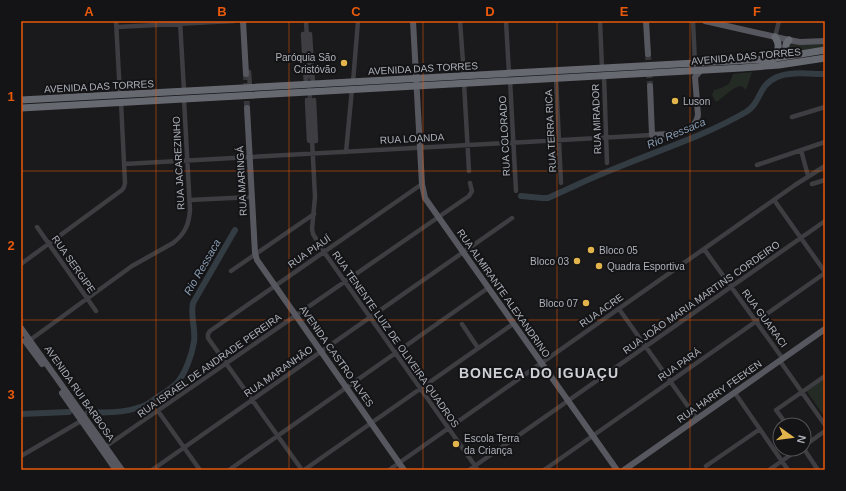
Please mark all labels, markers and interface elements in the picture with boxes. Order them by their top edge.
text: A [84,4,94,19]
text: B [217,4,227,19]
text: C [351,4,361,19]
text: D [485,4,495,19]
text: E [620,4,629,19]
text: F [753,4,761,19]
street label: AVENIDA DAS TORRES [691,46,802,67]
place label: Paróquia São Cristóvão [275,52,336,75]
marker: Paróquia São Cristóvão [339,58,349,68]
street label: AVENIDA DAS TORRES [368,60,479,77]
street label: AVENIDA DAS TORRES [44,78,155,95]
street label: RUA MIRADOR [590,84,603,154]
text: 1 [7,89,15,104]
street label: RUA TERRA RICA [543,89,558,173]
street label: RUA COLORADO [497,95,512,176]
marker: Luson [670,96,680,106]
place label: Luson [683,96,710,107]
water label: Rio Ressaca [645,115,707,151]
street label: RUA JACAREZINHO [171,116,186,210]
street label: RUA LOANDA [380,131,445,146]
street label: RUA MARINGÁ [233,145,249,216]
street label: RUA ALMIRANTE ALEXANDRINO [455,227,552,360]
street label: RUA PIAUÍ [285,232,333,270]
street label: RUA SERGIPE [50,233,98,295]
water label: Rio Ressaca [181,237,223,297]
text: 2 [7,238,15,253]
street label: RUA JOÃO MARIA MARTINS CORDEIRO [620,238,782,356]
marker: Bloco 05 [586,245,596,255]
place label: Bloco 05 [599,245,638,256]
street label: RUA TENENTE LUIZ DE OLIVEIRA QUADROS [330,249,461,430]
place label: Bloco 03 [530,256,569,267]
marker: Bloco 03 [572,256,582,266]
marker: Quadra Esportiva [594,261,604,271]
place label: Quadra Esportiva [607,261,685,272]
street label: RUA GUARACI [740,287,789,349]
street label: RUA ACRE [577,291,625,329]
place label: Bloco 07 [539,298,578,309]
marker: Bloco 07 [581,298,591,308]
street label: AVENIDA CASTRO ALVES [297,304,376,409]
street label: RUA ISRAEL DE ANDRADE PEREIRA [135,311,284,420]
street label: RUA MARANHÃO [241,343,315,399]
street label: AVENIDA RUI BARBOSA [42,344,117,443]
street label: RUA PARÁ [655,345,703,383]
street label: RUA HARRY FEEKEN [675,358,764,425]
district label: BONECA DO IGUAÇU [459,365,619,381]
text: 3 [7,387,15,402]
north arrow [772,417,812,457]
place label: Escola Terra da Criança [464,433,520,456]
text: N [795,434,808,445]
marker: Escola Terra da Criança [451,439,461,449]

